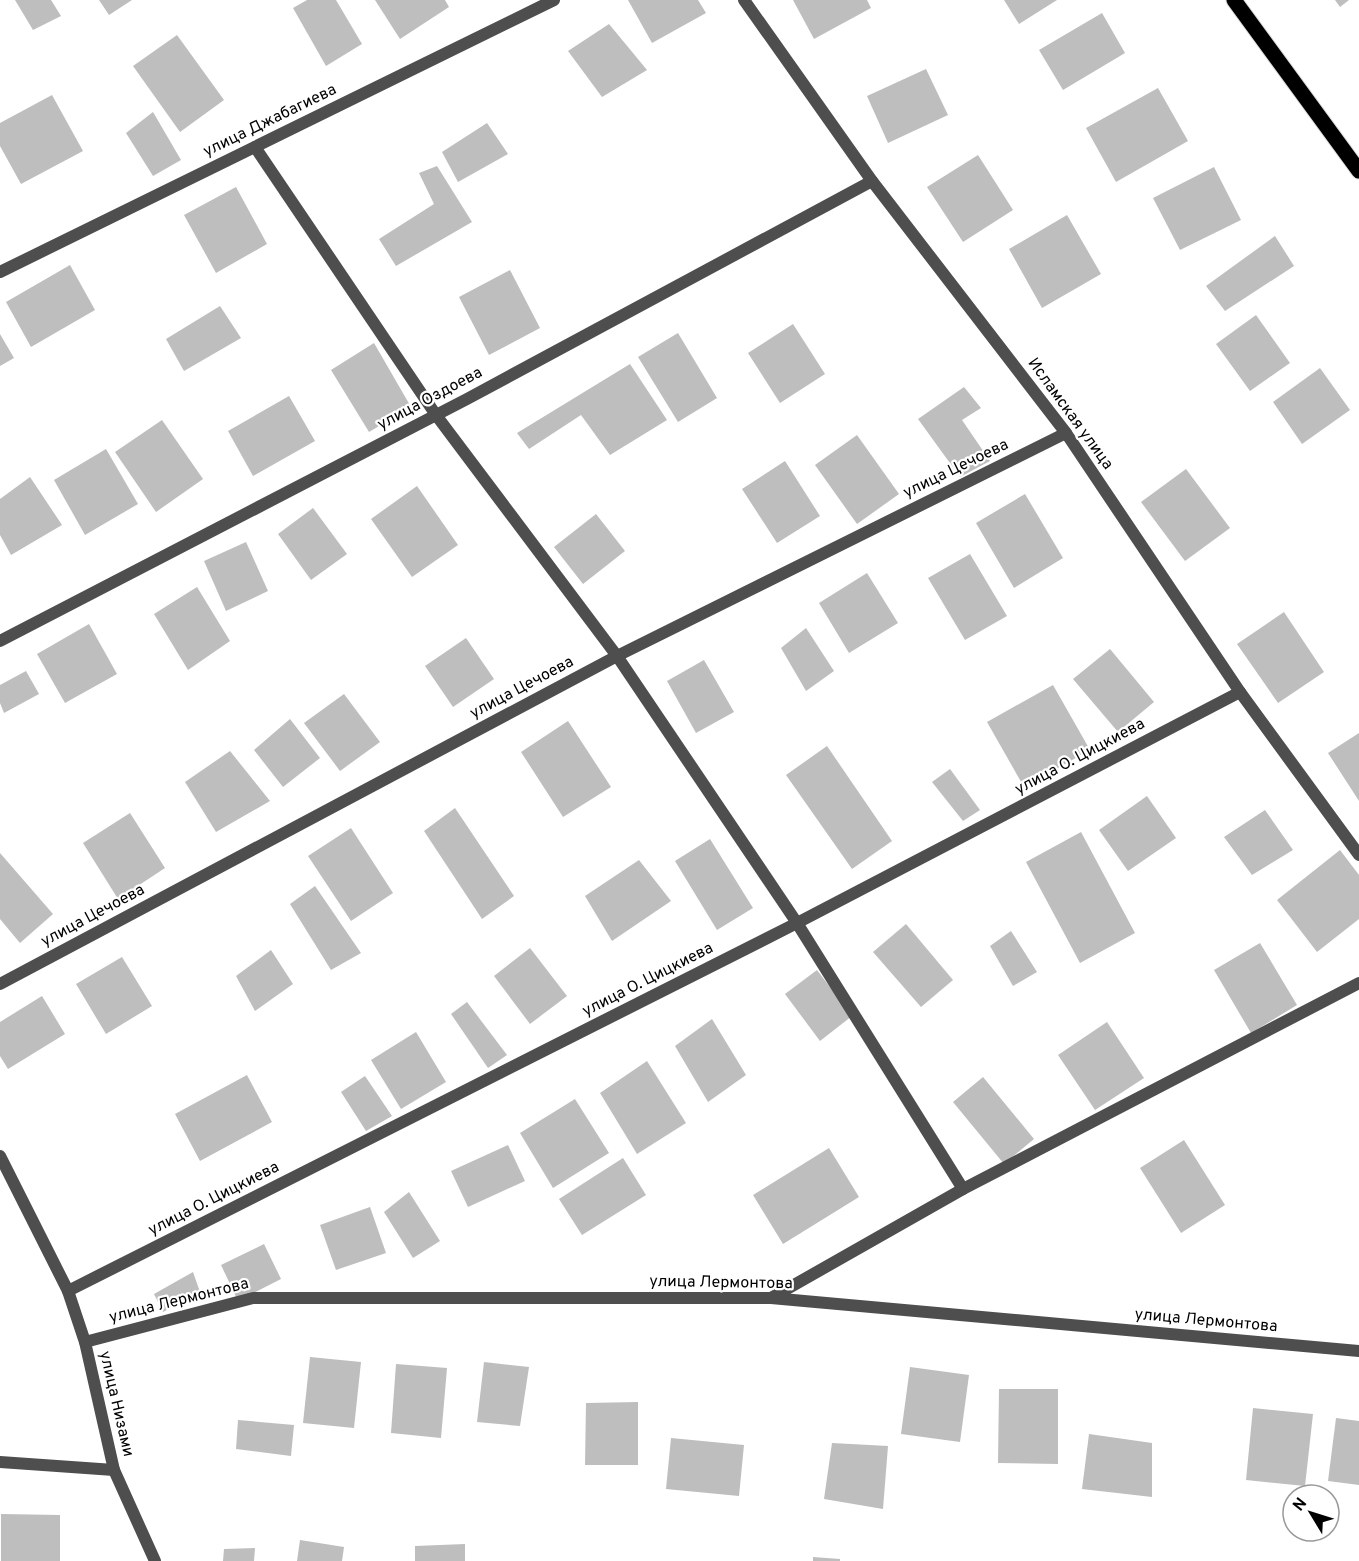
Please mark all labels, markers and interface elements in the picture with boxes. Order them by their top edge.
street label: улица Джабагиева [200,80,340,162]
street label: Исламская улица [1023,354,1117,474]
street label: улица Оздоева [374,363,486,435]
street label: улица Цечоева [900,435,1012,503]
street label: улица Цечоева [467,652,577,724]
street label: улица О. Цицкиева [1012,714,1148,800]
street label: улица Цечоева [38,880,148,952]
street label: улица О. Цицкиева [579,938,717,1022]
street label: улица О. Цицкиева [145,1157,283,1241]
street label: улица Лермонтова [649,1272,793,1294]
street label: улица Лермонтова [107,1274,251,1328]
street label: улица Лермонтова [1134,1305,1278,1337]
street label: улица Низами [94,1349,138,1459]
north arrow [1281,1483,1341,1543]
text: N [1289,1494,1312,1516]

